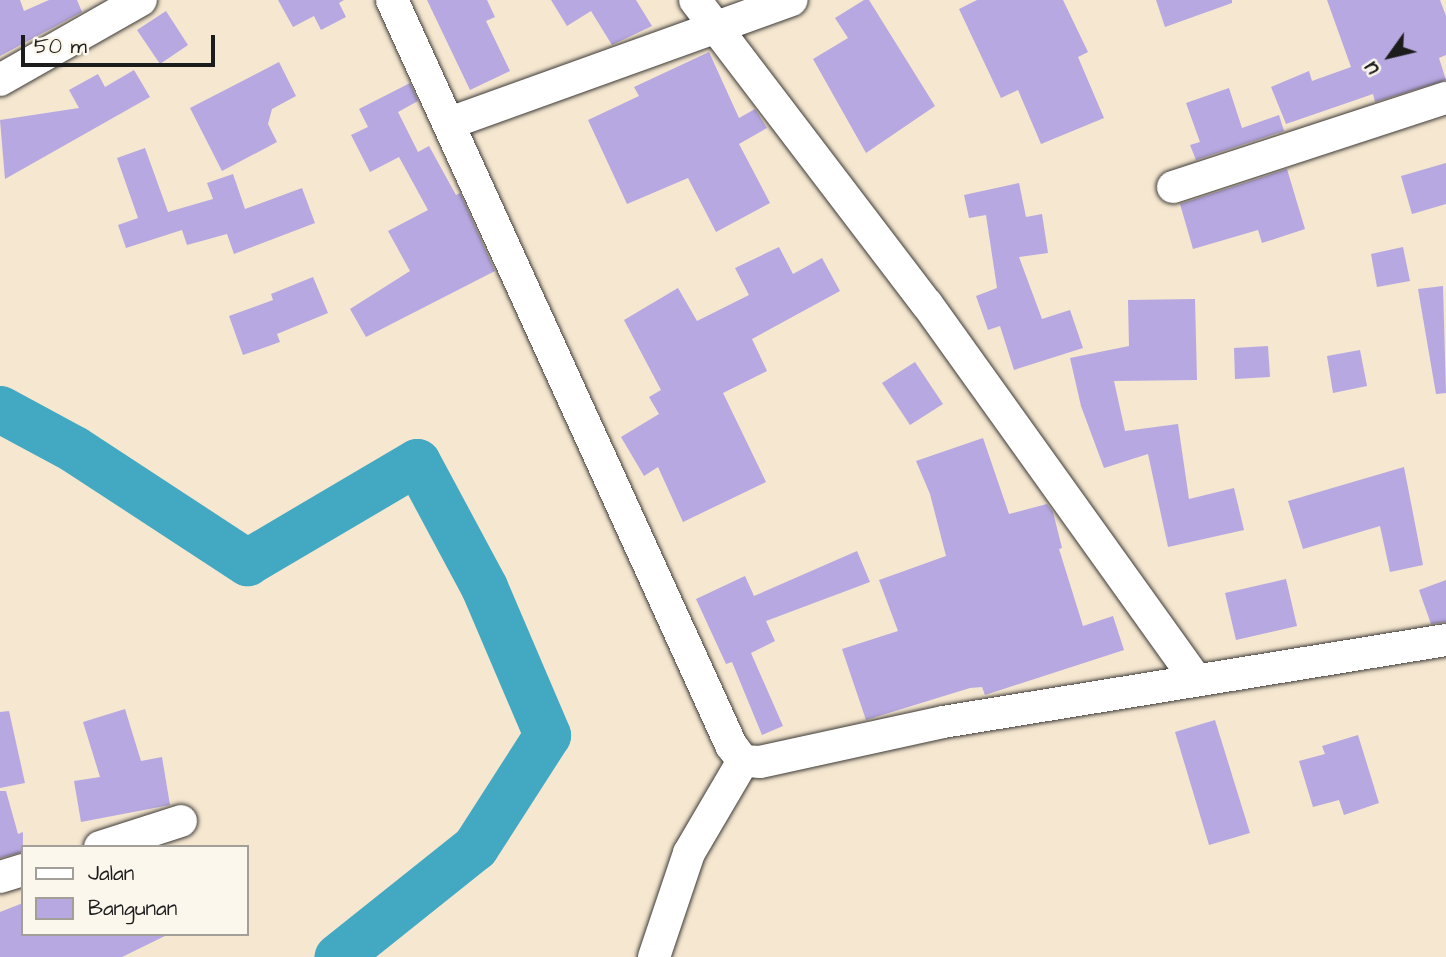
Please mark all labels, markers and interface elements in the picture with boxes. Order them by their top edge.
scale bar [24,21,219,65]
north arrow [1355,21,1425,91]
text: 50 m [34,32,87,61]
text: U [1358,56,1386,80]
legend [21,845,248,936]
text: Jalan [88,859,134,888]
text: Bangunan [88,894,177,923]

